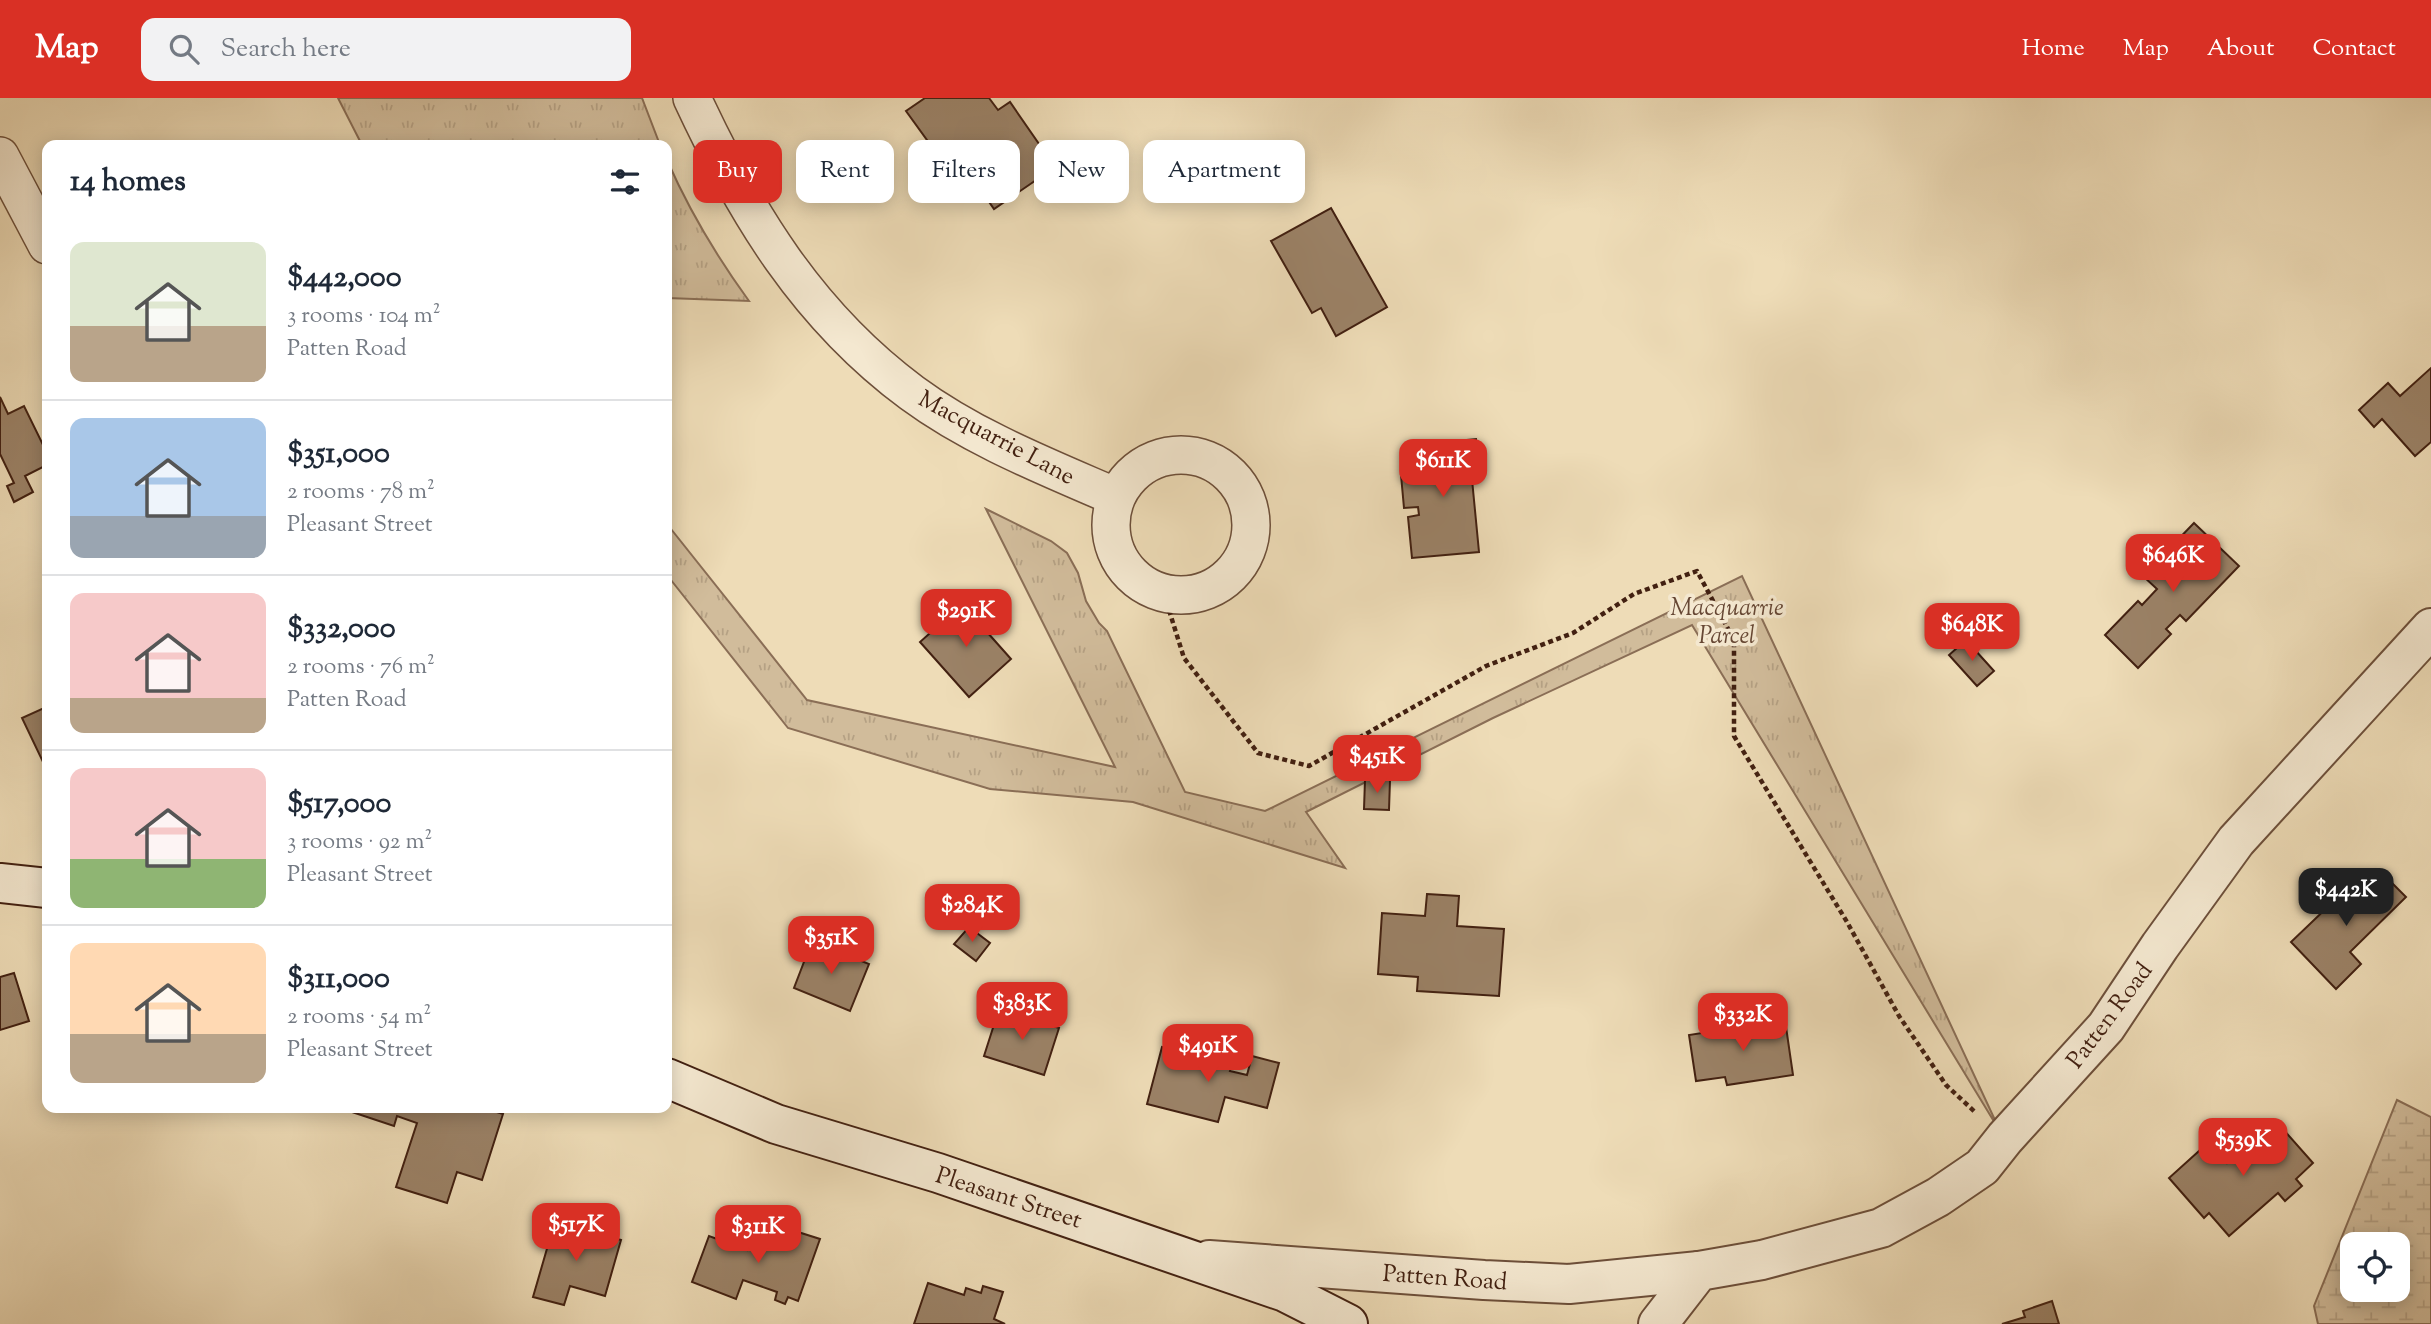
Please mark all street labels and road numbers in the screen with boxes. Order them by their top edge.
street label: Macquarrie Lane [912,383,1080,494]
street label: Patten Road [2059,956,2162,1076]
street label: Pleasant Street [931,1159,1086,1239]
street label: Patten Road [1381,1258,1509,1300]

